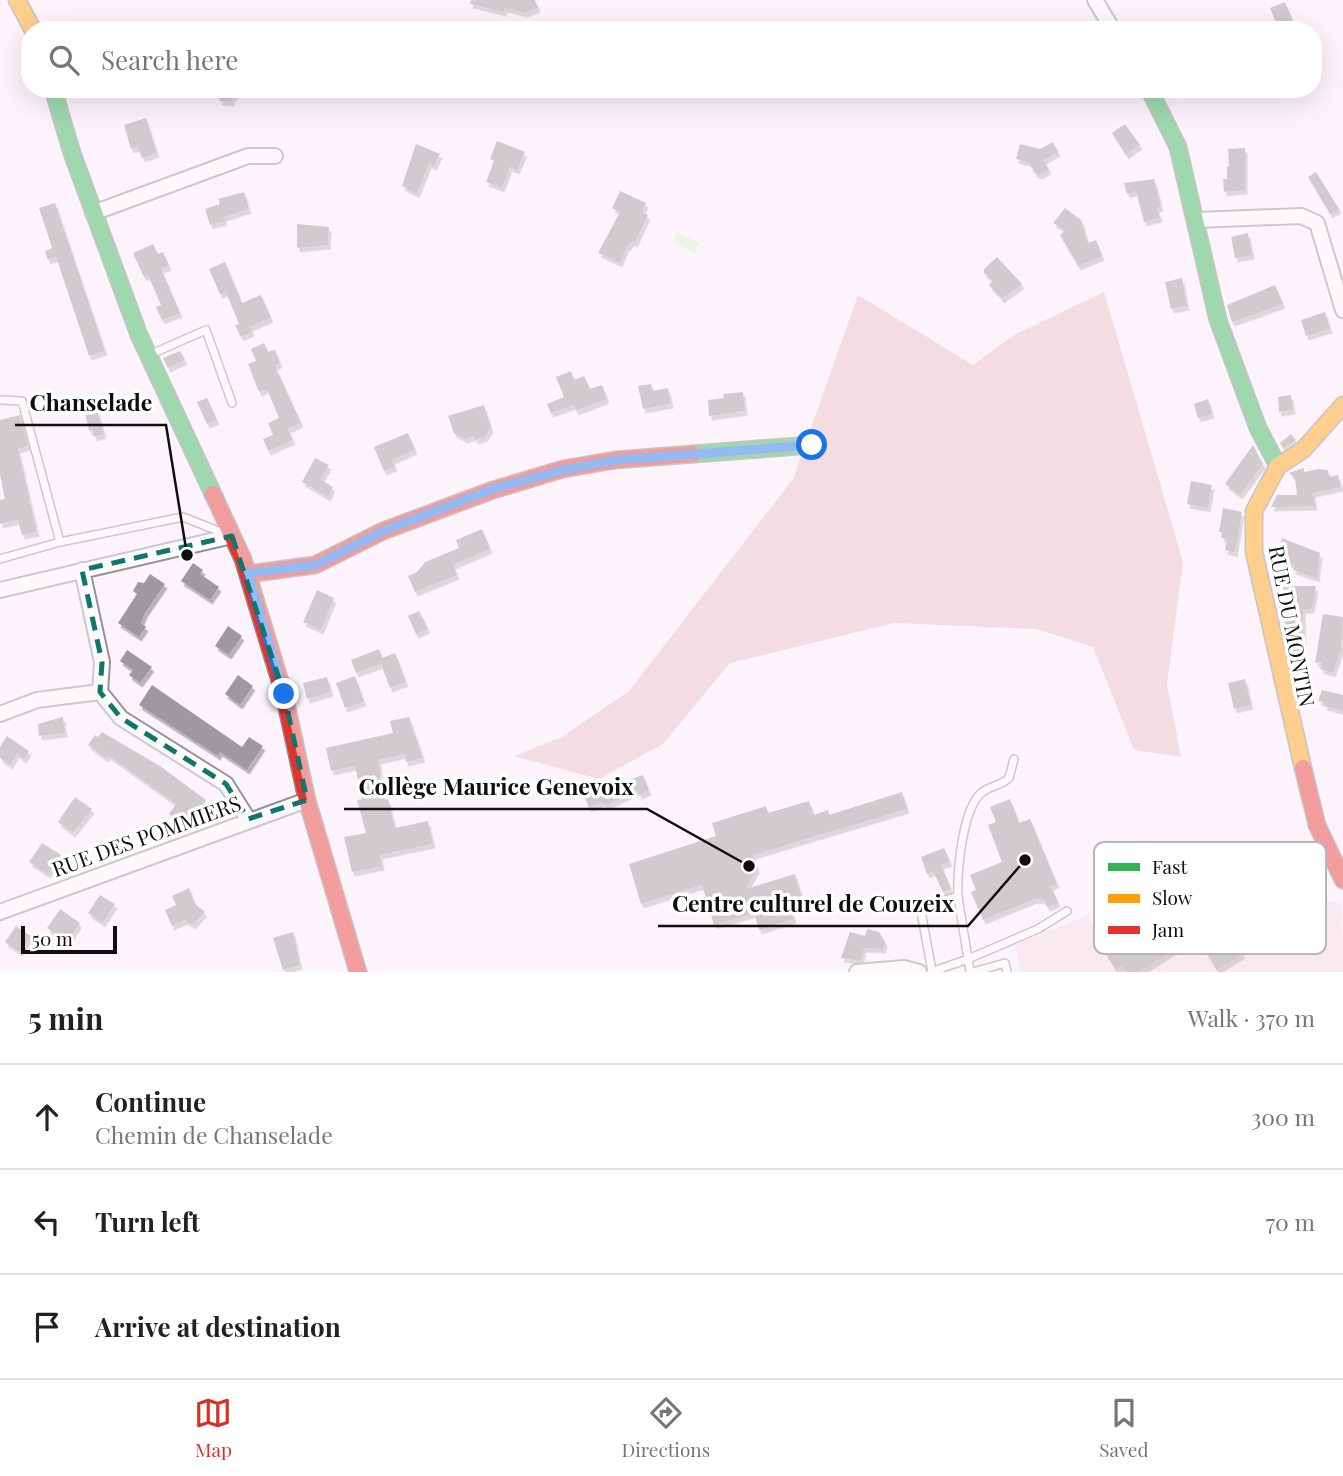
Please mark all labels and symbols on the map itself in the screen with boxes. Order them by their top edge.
callout: Chanselade [15,381,166,425]
text: Chanselade [30,386,152,417]
route start [796,429,827,460]
street label: RUE DU MONTIN [1264,543,1322,709]
route end [268,678,299,709]
callout: Collège Maurice Genevoix [344,765,647,809]
text: Collège Maurice Genevoix [358,770,634,801]
street label: RUE DES POMMIERS [48,788,244,882]
legend [1094,842,1326,954]
text: Fast [1152,853,1188,879]
callout: Centre culturel de Couzeix [658,882,968,926]
text: Slow [1152,884,1193,910]
text: Centre culturel de Couzeix [672,887,955,918]
text: Jam [1151,916,1184,942]
scale bar [21,923,117,955]

